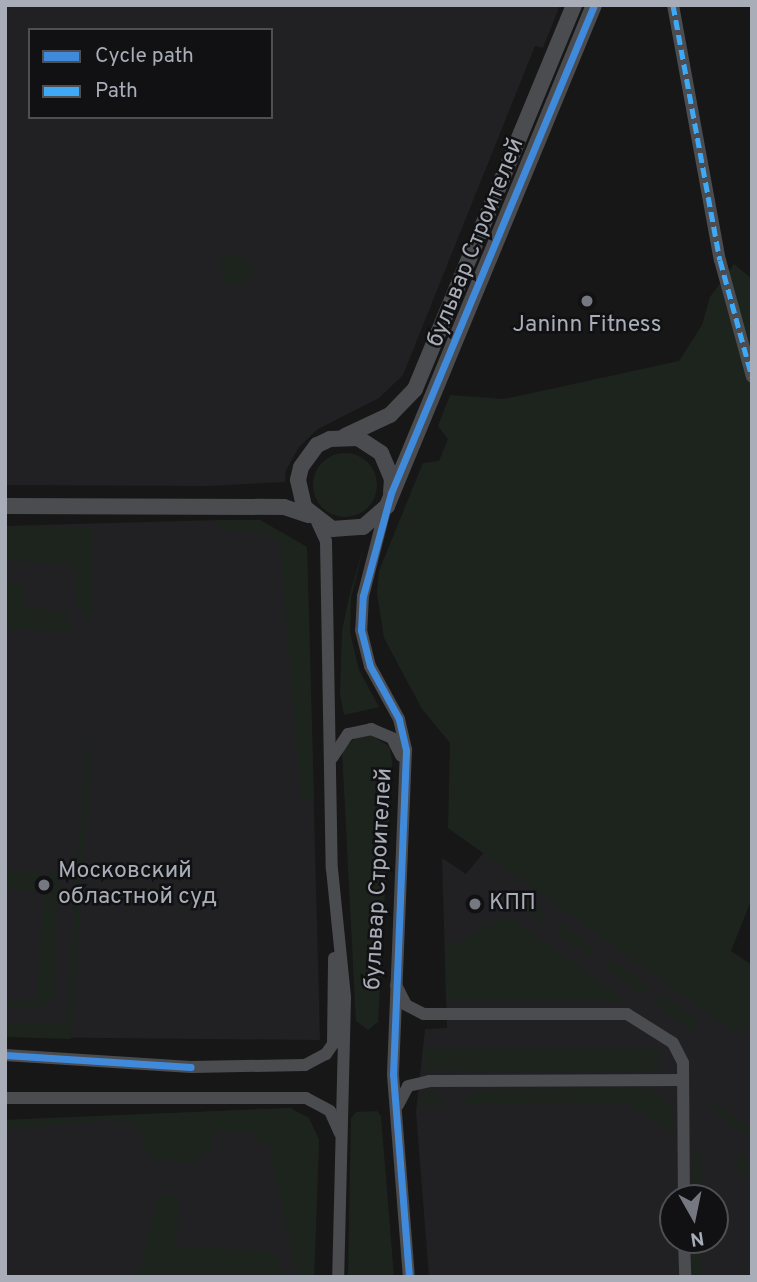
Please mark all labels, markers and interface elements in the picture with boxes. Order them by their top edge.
legend [28,28,273,119]
text: Cycle path [95,43,194,70]
text: Path [95,78,138,105]
street label: бульвар Строителей [423,135,531,351]
marker: Janinn Fitness [579,293,595,309]
place label: Janinn Fitness [513,312,661,340]
street label: бульвар Строителей [360,767,400,991]
place label: Московский областной суд [58,858,217,912]
marker: Московский областной суд [36,877,52,893]
place label: КПП [489,890,536,918]
marker: КПП [467,896,483,912]
north arrow [659,1184,729,1254]
text: N [688,1225,706,1251]

